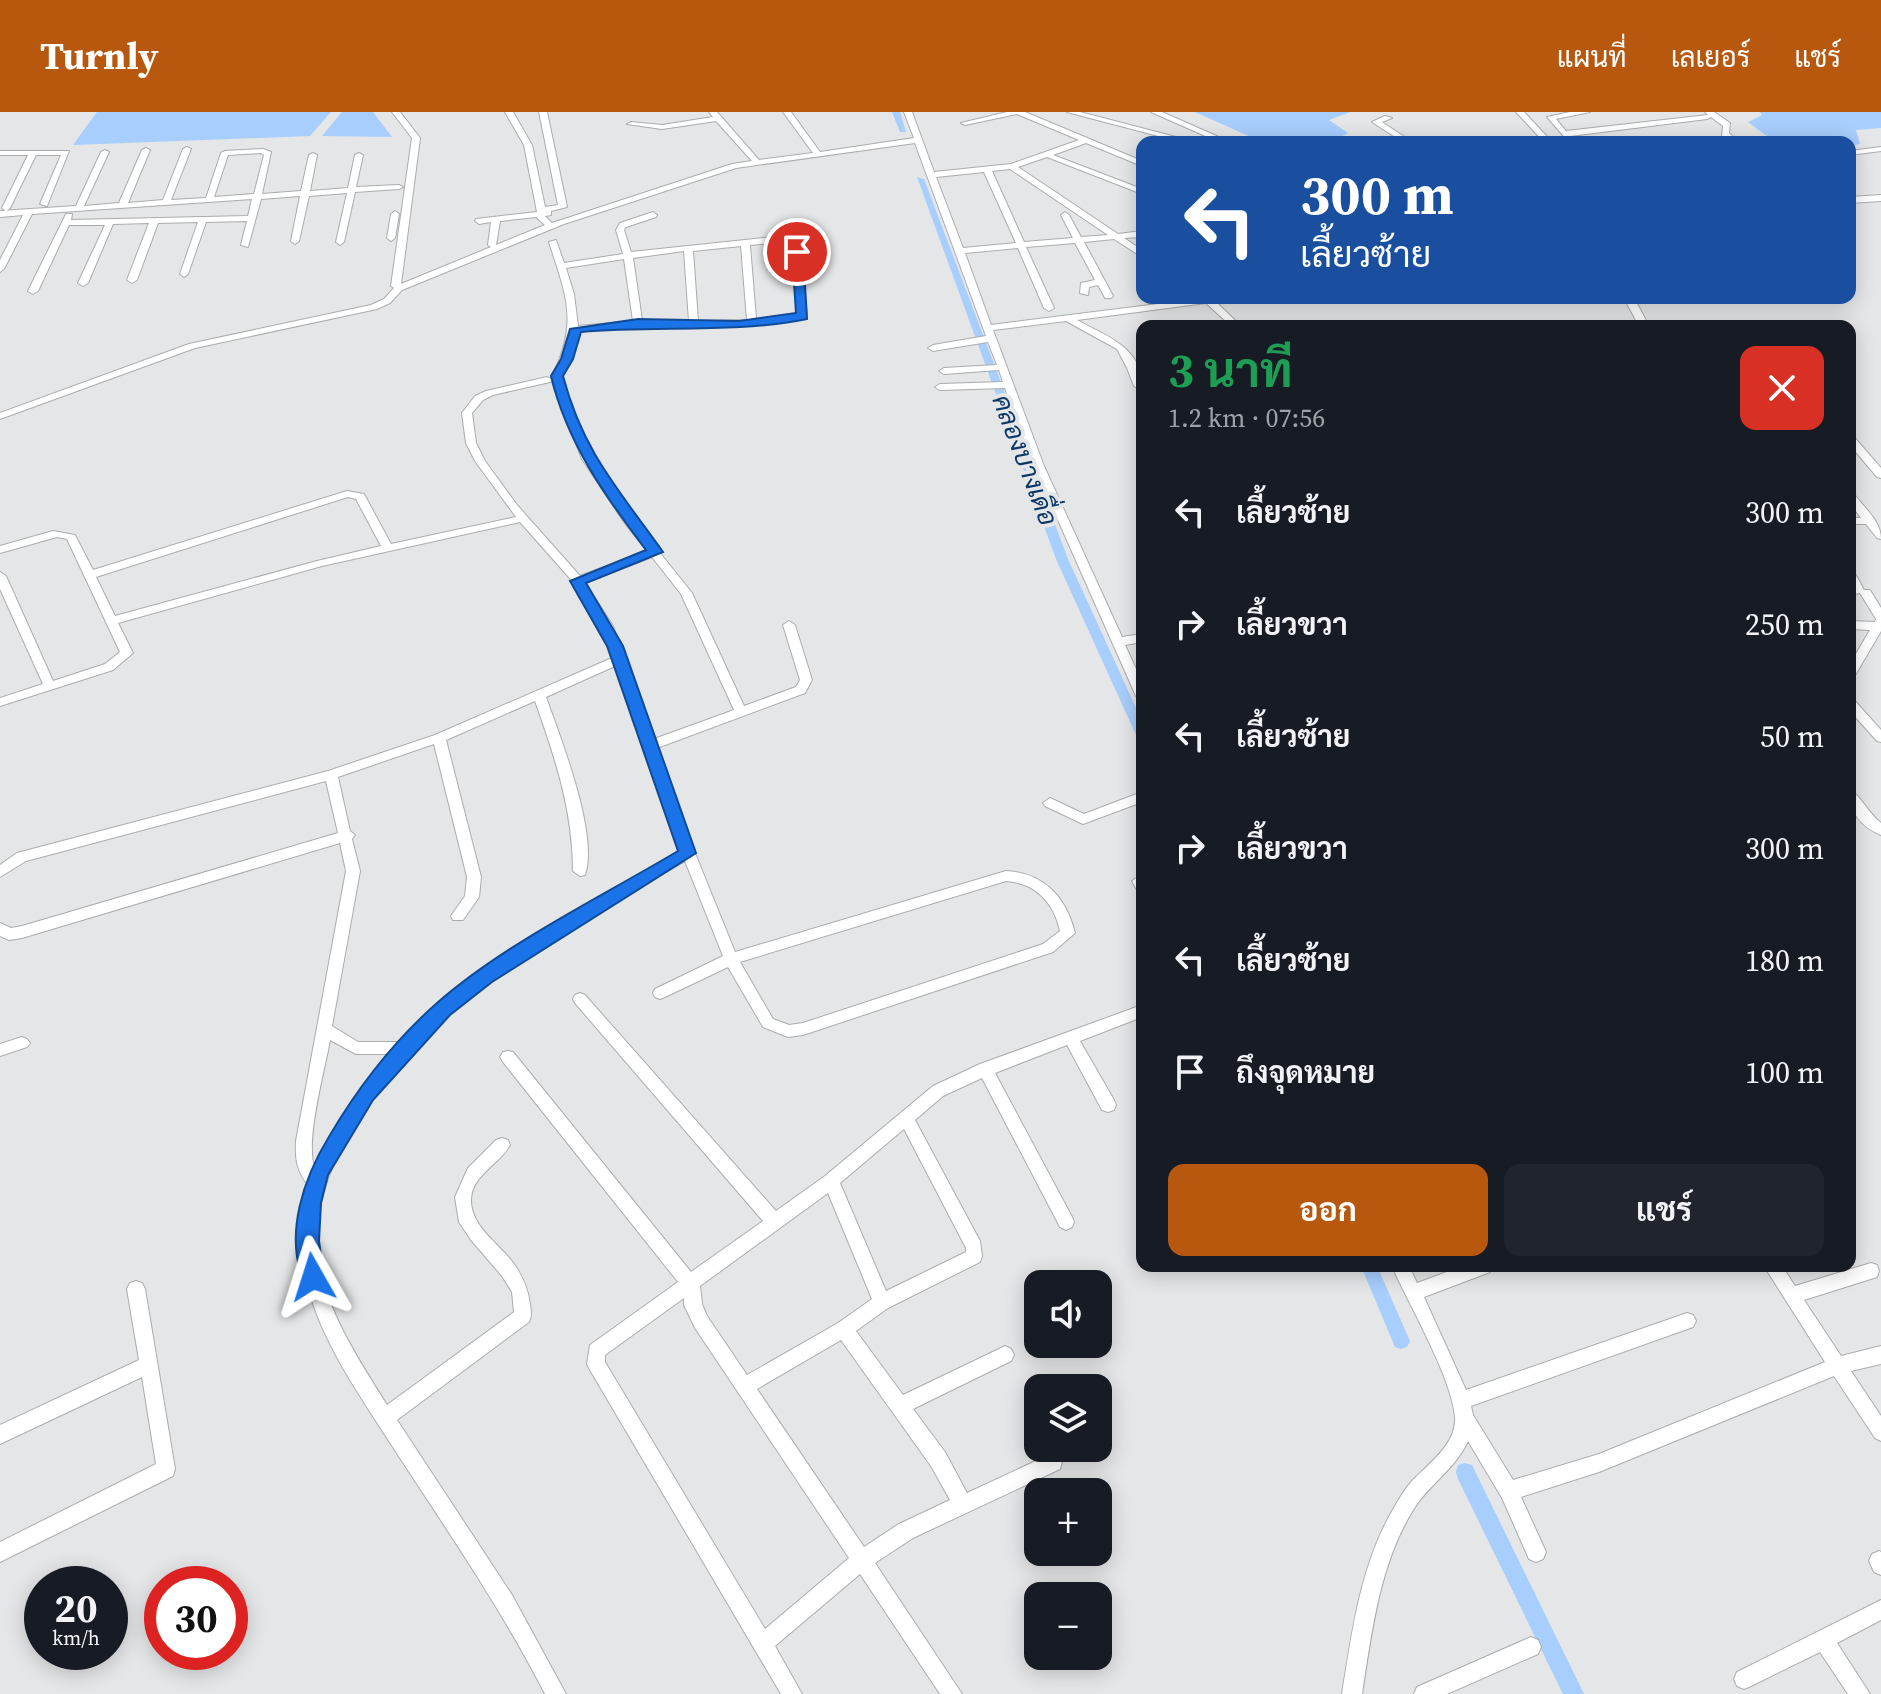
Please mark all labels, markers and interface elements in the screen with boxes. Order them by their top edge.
text: Turnly [40,30,159,82]
text: แผนที่ [1557,38,1627,76]
text: เลเยอร์ [1671,38,1750,76]
text: แชร์ [1794,38,1841,76]
text: 300 m [1300,156,1454,233]
icon: left [1168,168,1272,272]
pin [763,218,831,286]
icon: arrive [775,230,819,274]
text: เลี้ยวซ้าย [1300,230,1431,279]
text: 3 นาที [1168,337,1293,403]
button: close [1740,346,1824,430]
water label: คลองบางเดื่อ [984,388,1070,531]
text: 1.2 km · 07:56 [1168,400,1325,436]
icon: left [1168,490,1212,534]
text: เลี้ยวซ้าย [1236,492,1350,533]
text: 300 m [1745,492,1824,533]
icon: right [1168,602,1212,646]
text: เลี้ยวขวา [1236,604,1348,645]
text: 250 m [1745,604,1824,645]
icon: left [1168,714,1212,758]
text: เลี้ยวซ้าย [1236,716,1350,757]
text: 50 m [1760,716,1824,757]
icon: right [1168,826,1212,870]
text: เลี้ยวขวา [1236,828,1348,869]
text: 300 m [1745,828,1824,869]
icon: left [1168,938,1212,982]
text: เลี้ยวซ้าย [1236,940,1350,981]
text: 180 m [1745,940,1824,981]
icon: arrive [1168,1050,1212,1094]
text: ถึงจุดหมาย [1236,1052,1375,1093]
text: 100 m [1745,1052,1824,1093]
button: ออก [1168,1164,1488,1256]
button: แชร์ [1504,1164,1824,1256]
position arrow [271,1235,355,1319]
map controls [1024,1270,1112,1670]
button: sound [1024,1270,1112,1358]
button: layers [1024,1374,1112,1462]
button: + [1024,1478,1112,1566]
speed limit sign: 30 [144,1566,248,1670]
text: 20 [54,1581,98,1635]
button: − [1024,1582,1112,1670]
text: km/h [52,1624,100,1652]

